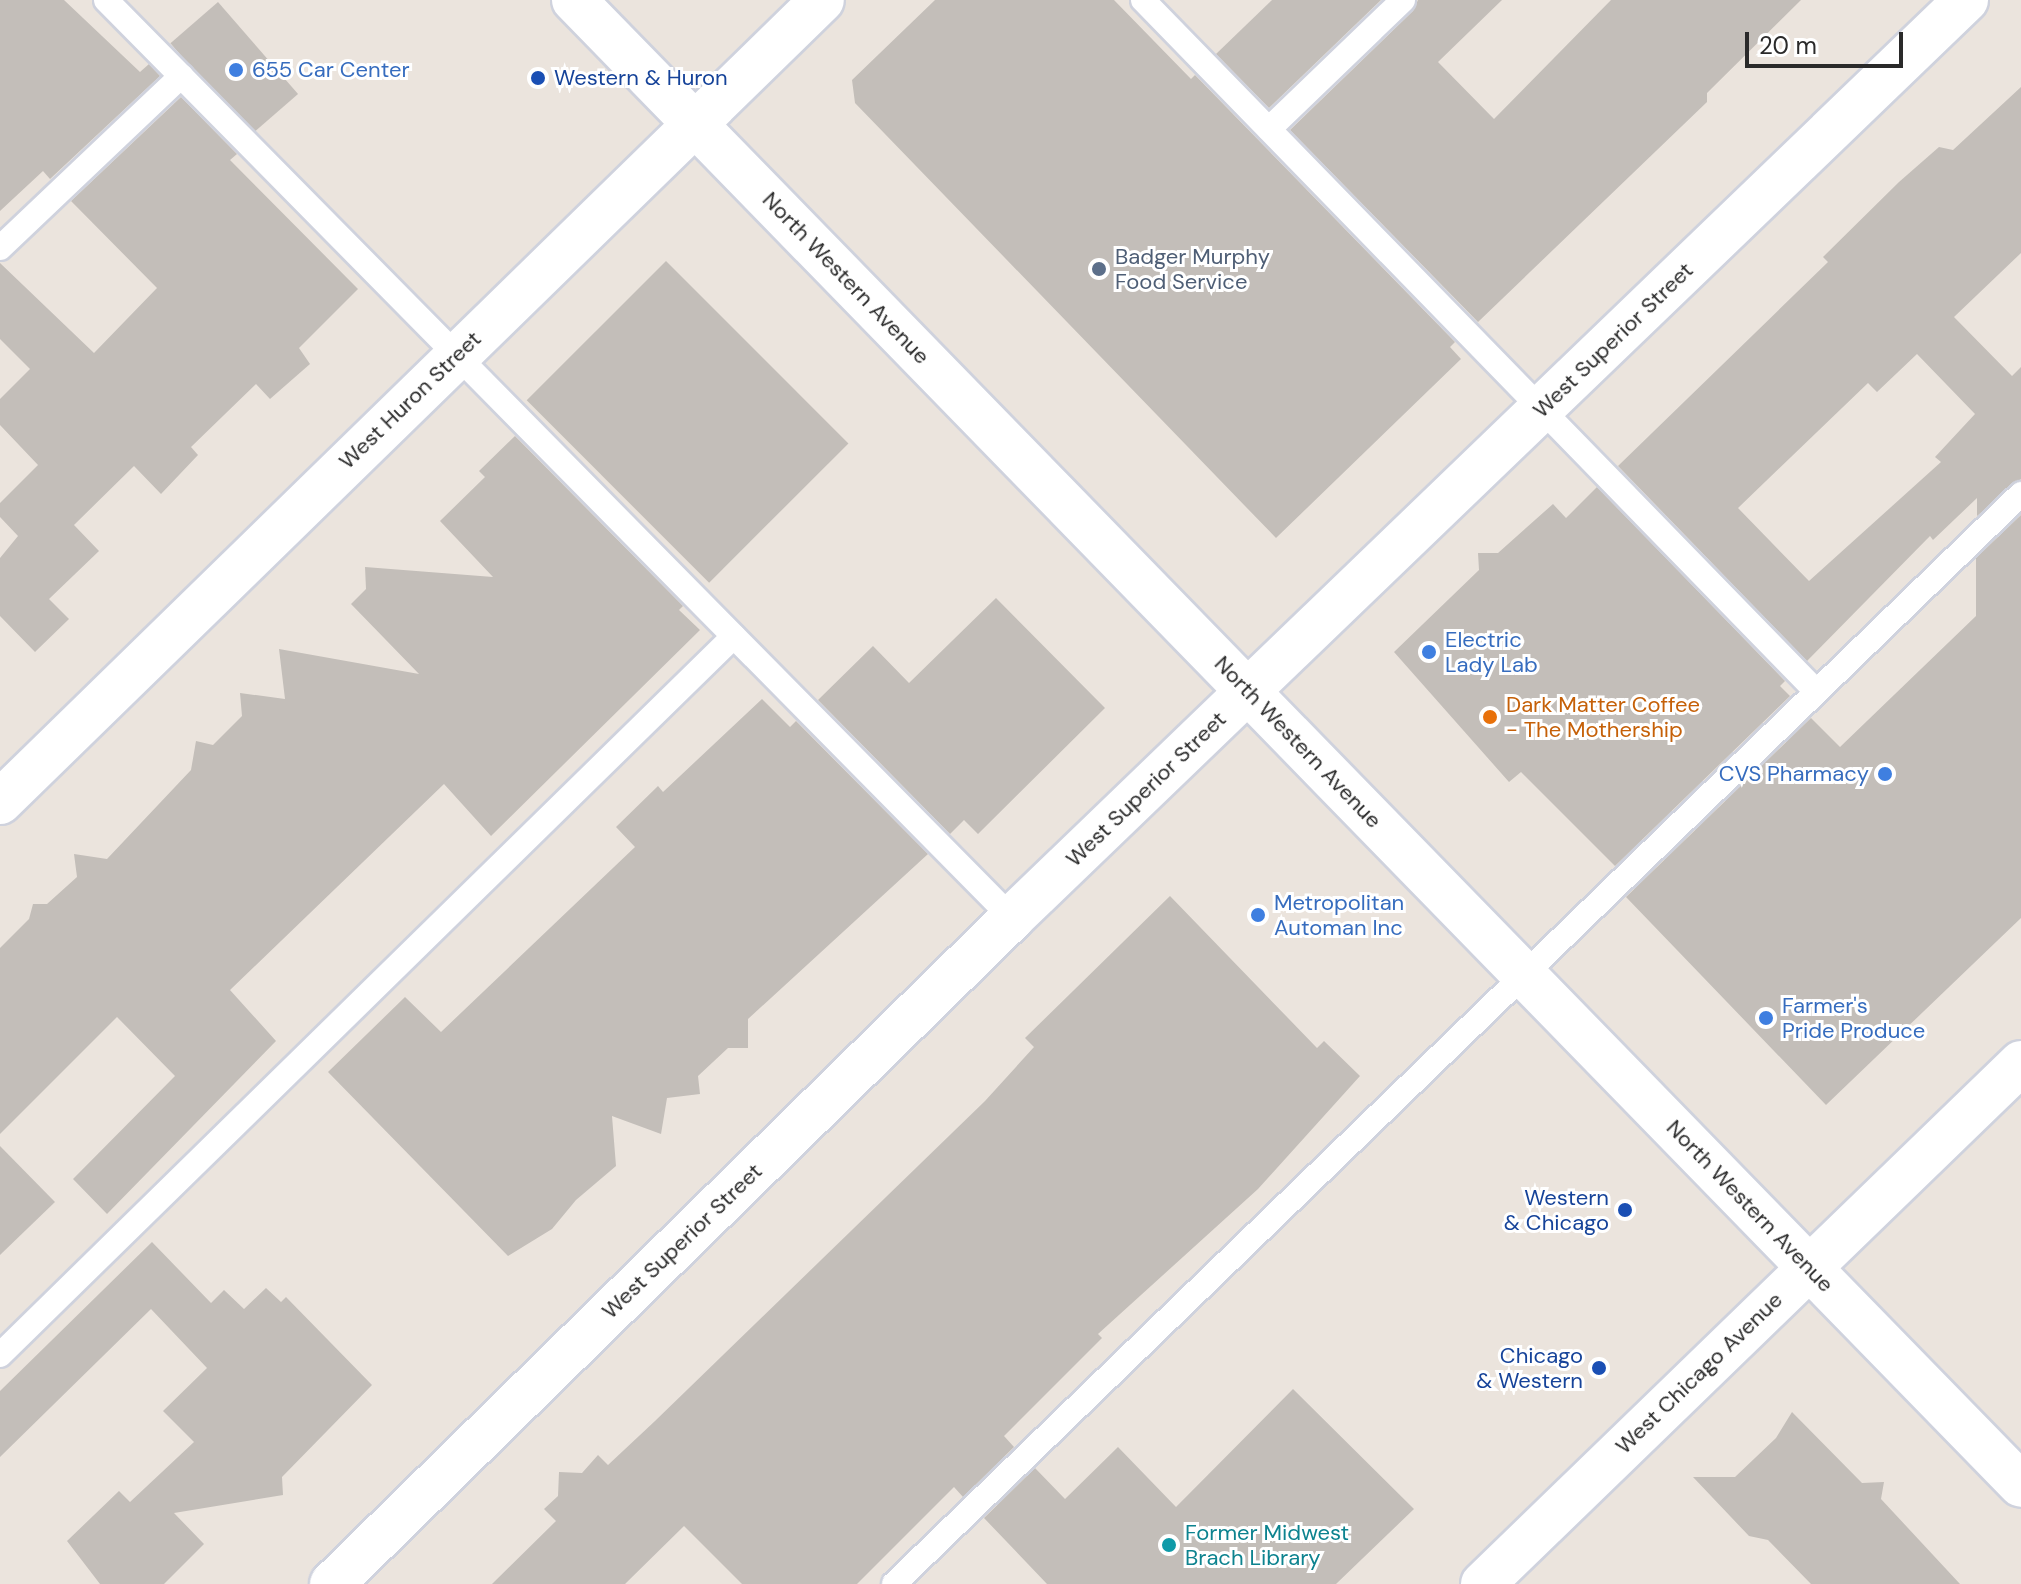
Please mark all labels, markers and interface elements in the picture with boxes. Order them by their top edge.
scale bar [1749,16,1907,66]
text: 20 m [1759,30,1817,61]
place label: 655 Car Center [252,57,410,83]
marker: 655 Car Center [227,61,245,79]
place label: Western & Huron [554,65,728,91]
marker: Western & Huron [529,69,547,87]
street label: North Western Avenue [757,186,935,370]
place label: Badger Murphy Food Service [1115,243,1270,294]
street label: West Superior Street [1528,257,1698,423]
marker: Badger Murphy Food Service [1090,260,1108,278]
street label: West Huron Street [334,326,486,474]
place label: Electric Lady Lab [1445,626,1538,678]
marker: Electric Lady Lab [1420,643,1438,661]
street label: North Western Avenue [1209,650,1387,834]
place label: Dark Matter Coffee - The Mothership [1506,691,1700,742]
street label: West Superior Street [1061,706,1231,872]
marker: Dark Matter Coffee - The Mothership [1481,708,1499,726]
place label: CVS Pharmacy [1719,761,1869,787]
marker: CVS Pharmacy [1876,765,1894,783]
place label: Metropolitan Automan Inc [1274,889,1404,940]
marker: Metropolitan Automan Inc [1249,906,1267,924]
place label: Farmer's Pride Produce [1782,992,1925,1044]
marker: Farmer's Pride Produce [1757,1009,1775,1027]
street label: North Western Avenue [1661,1114,1839,1298]
street label: West Superior Street [597,1158,767,1324]
place label: Western & Chicago [1504,1184,1609,1236]
marker: Western & Chicago [1616,1201,1634,1219]
street label: West Chicago Avenue [1610,1287,1788,1459]
place label: Chicago & Western [1476,1342,1583,1394]
marker: Chicago & Western [1590,1359,1608,1377]
place label: Former Midwest Brach Library [1185,1519,1349,1570]
marker: Former Midwest Brach Library [1160,1536,1178,1554]

